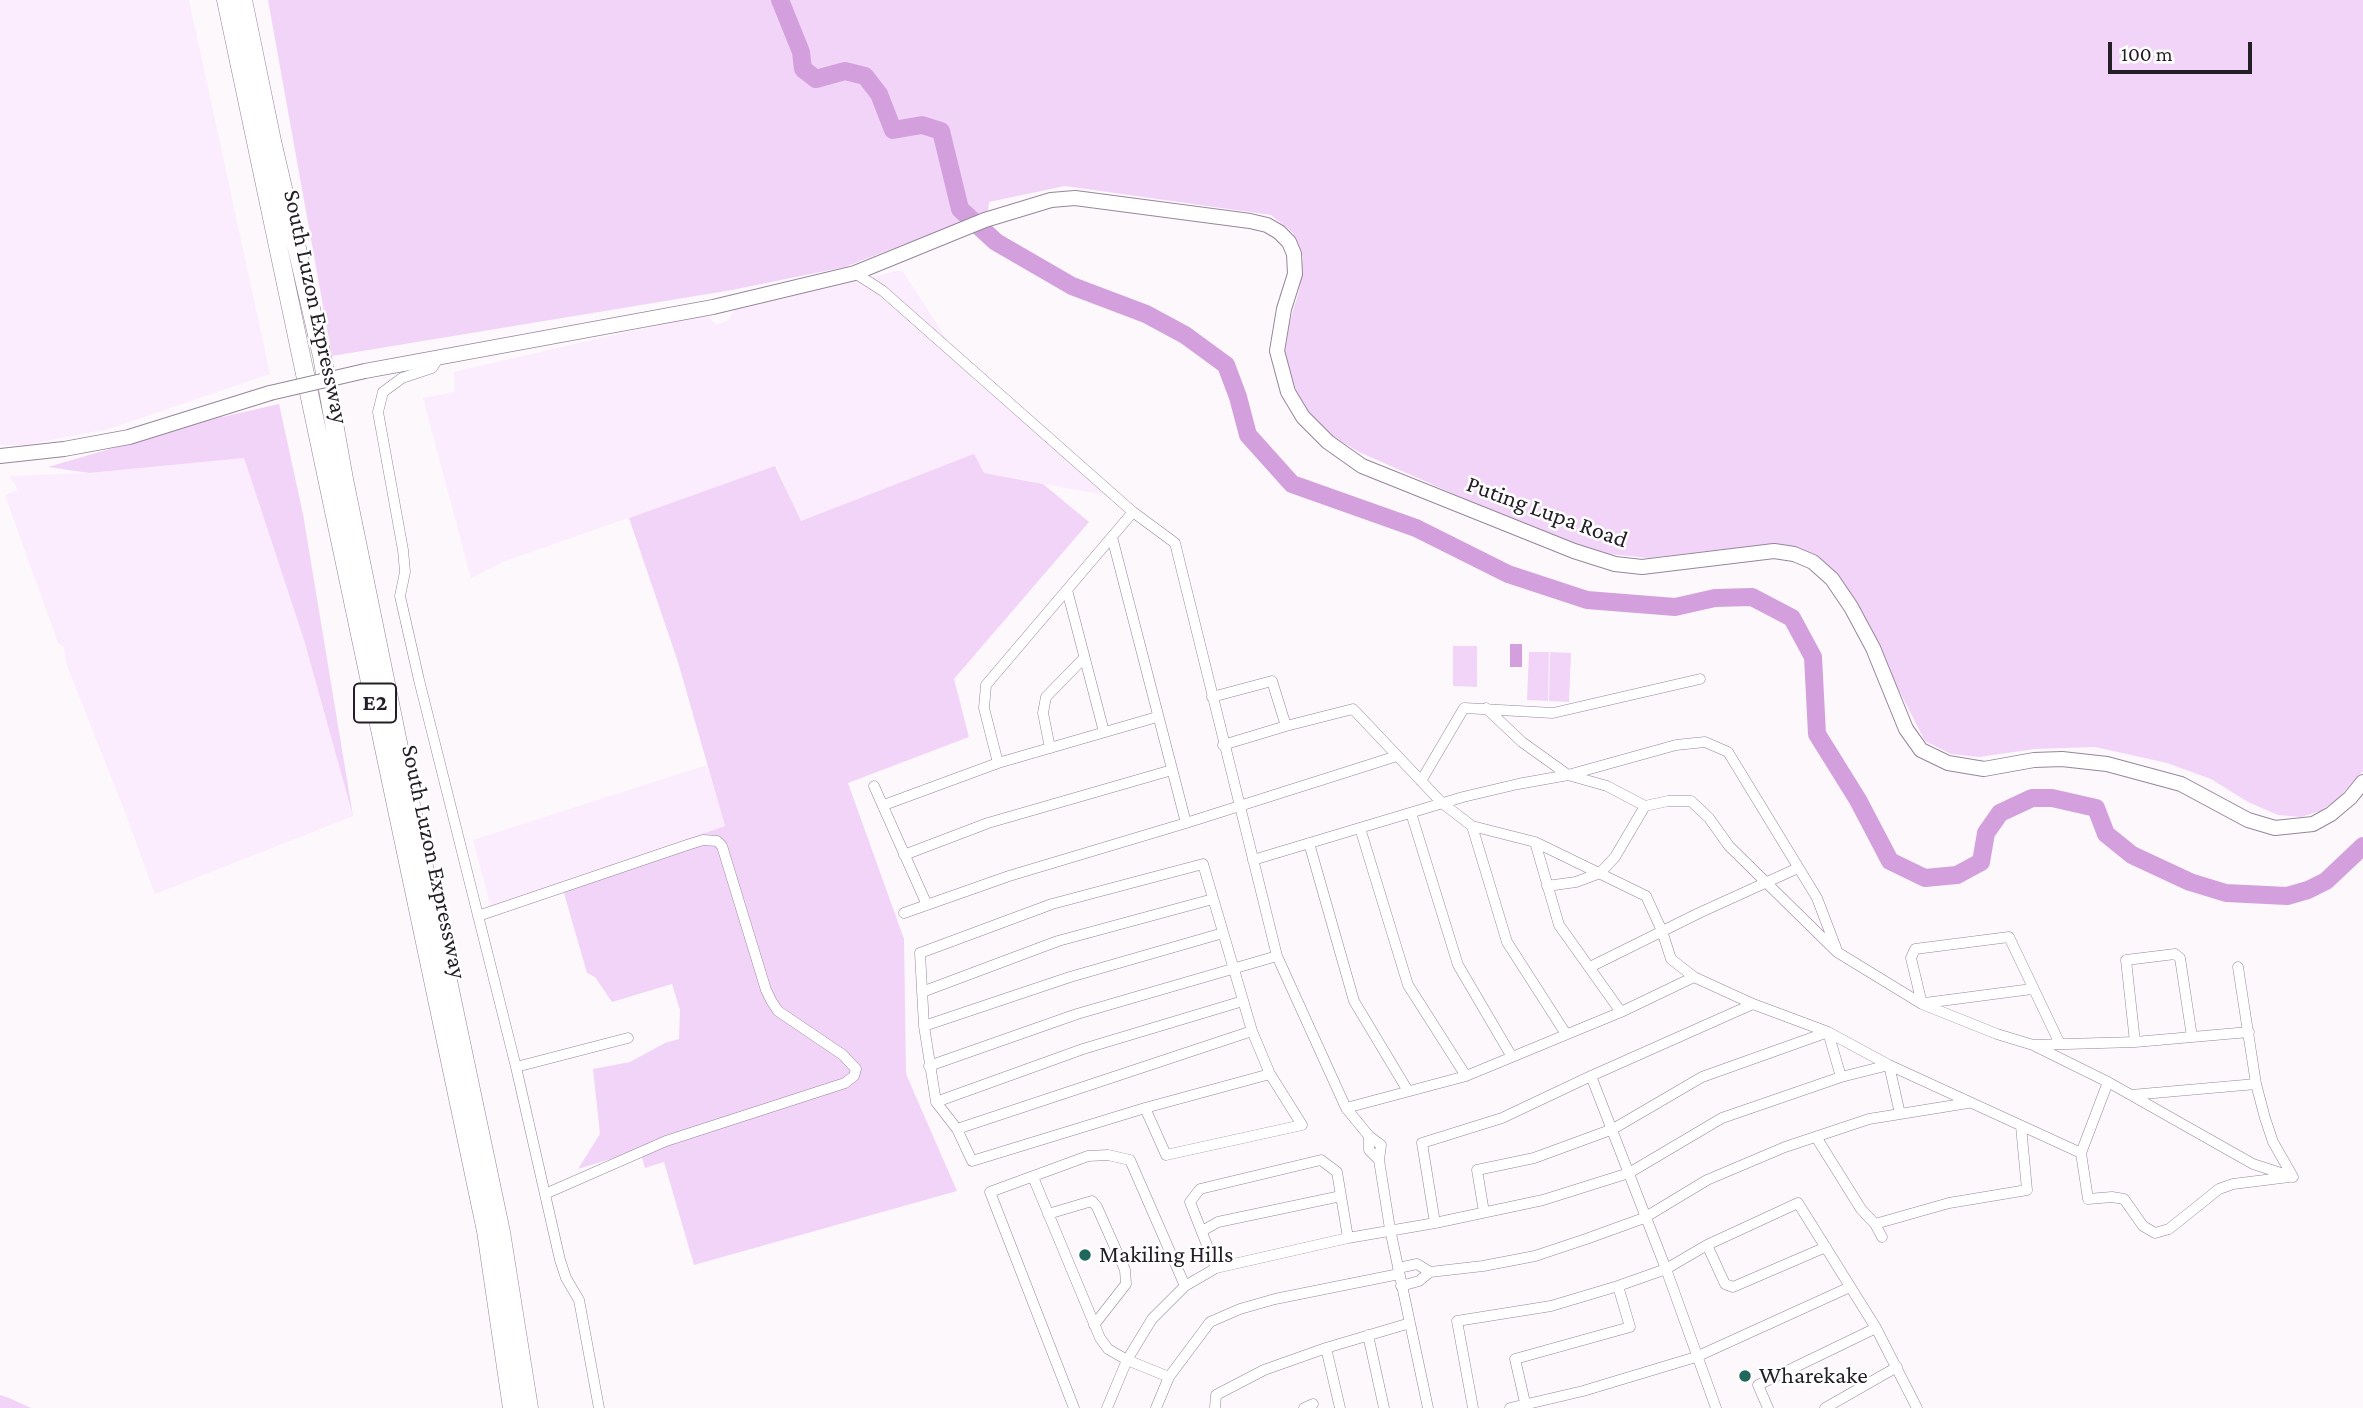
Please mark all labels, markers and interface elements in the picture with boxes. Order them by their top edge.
scale bar [2111,28,2254,72]
text: 100 m [2121,42,2173,66]
street label: South Luzon Expressway [277,187,355,427]
street label: Puting Lupa Road [1462,470,1632,554]
road number: E2 [354,684,396,722]
street label: South Luzon Expressway [395,742,473,982]
place label: Makiling Hills [1099,1241,1233,1269]
marker: Makiling Hills [1077,1247,1093,1263]
place label: Wharekake [1759,1362,1868,1390]
marker: Wharekake [1737,1368,1753,1384]

